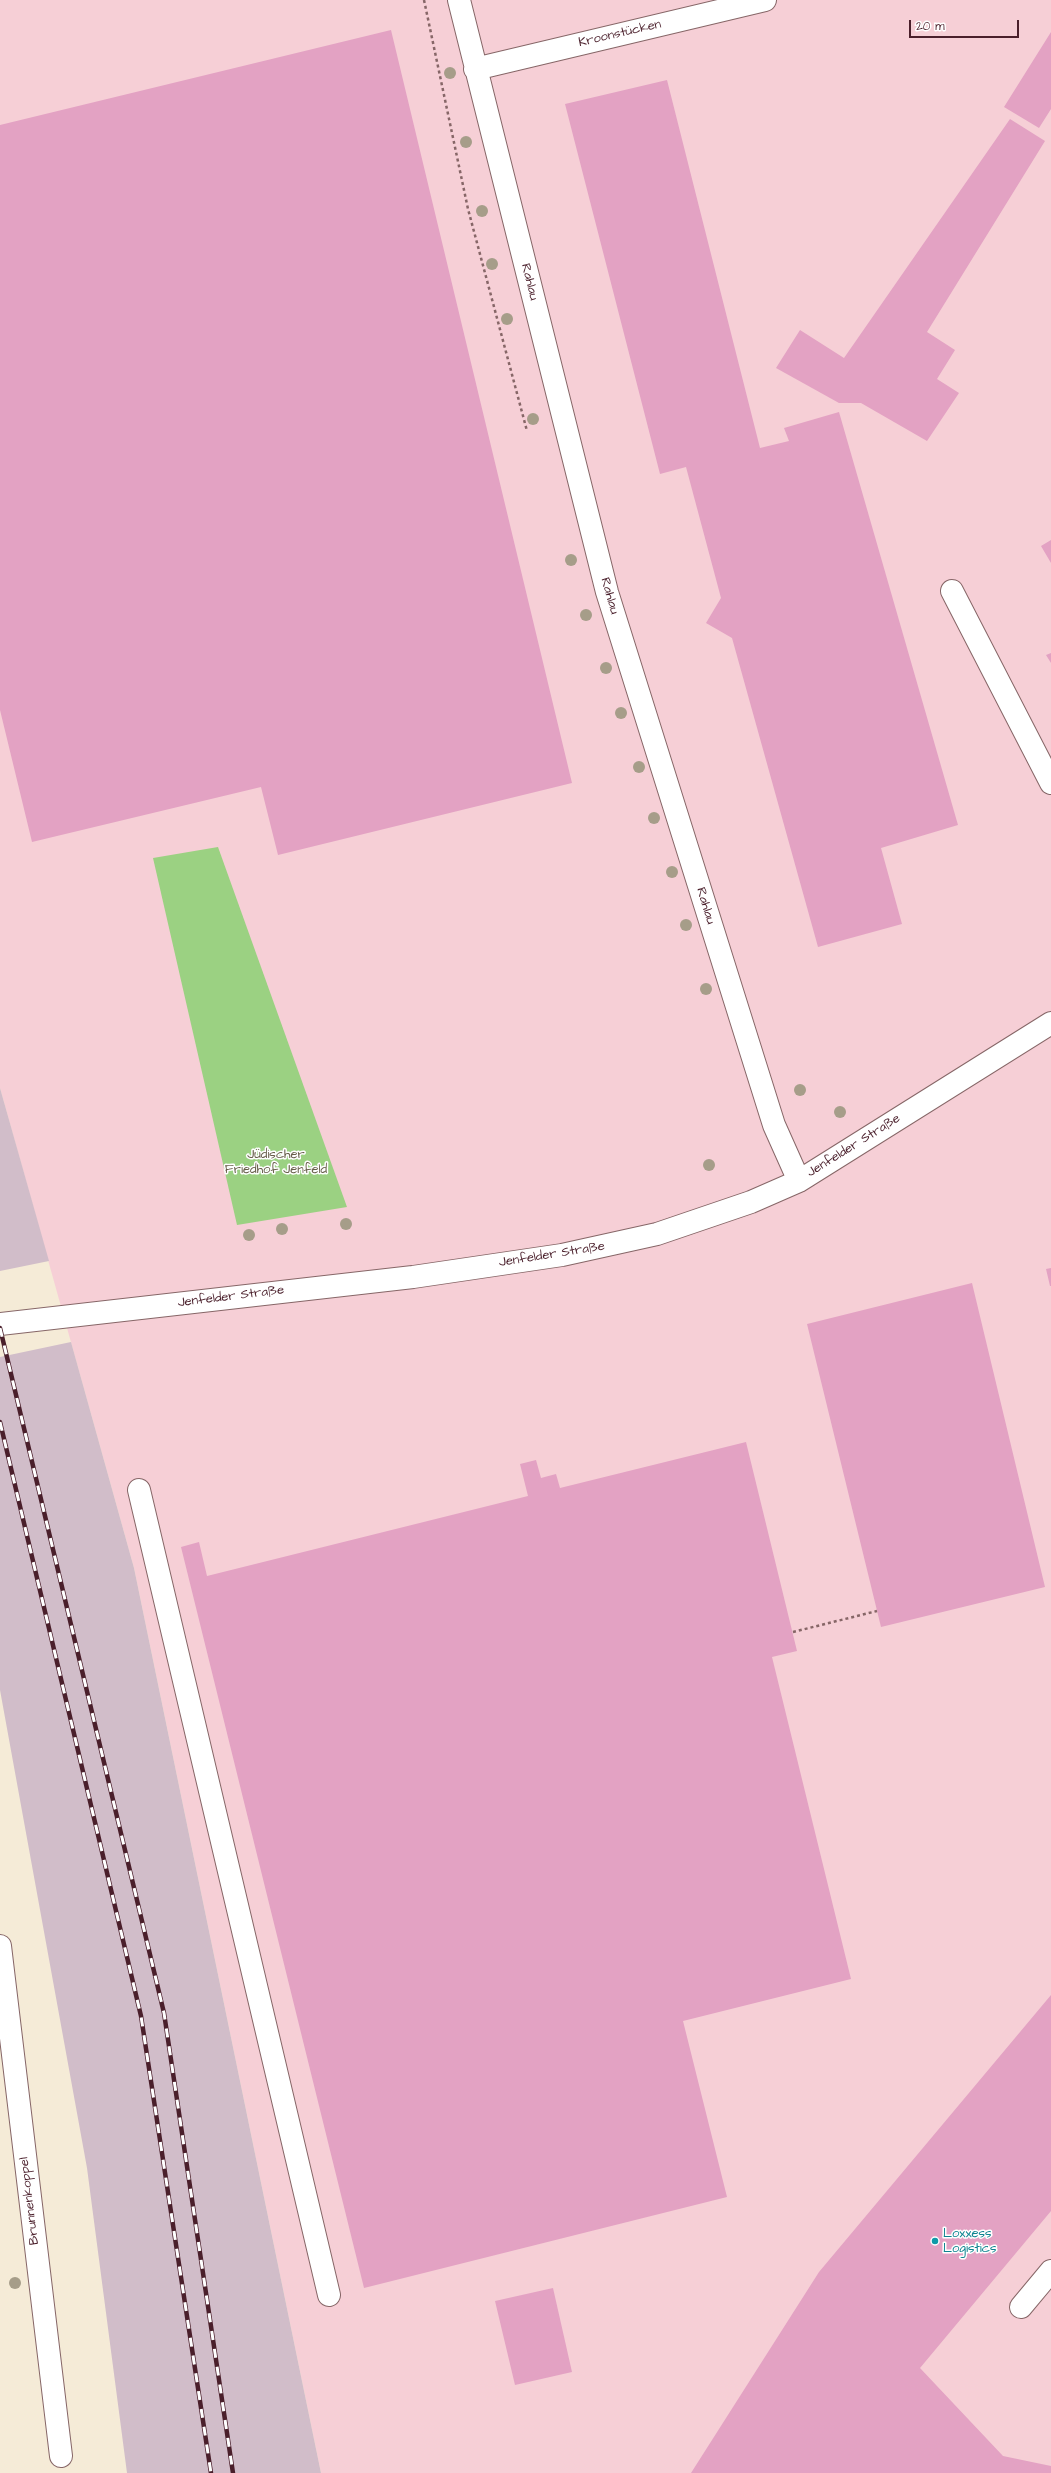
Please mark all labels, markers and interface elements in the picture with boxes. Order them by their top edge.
scale bar [911,12,1021,38]
street label: Kroonstücken [577,17,663,51]
text: 20 m [916,18,945,35]
street label: Rahlau [517,262,541,302]
street label: Rahlau [596,576,622,616]
street label: Rahlau [692,886,718,926]
street label: Jenfelder Straße [805,1111,903,1181]
park label: Jüdischer Friedhof Jenfeld [225,1147,327,1178]
street label: Jenfelder Straße [498,1239,606,1271]
street label: Jenfelder Straße [177,1283,285,1311]
street label: Brunnenkoppel [17,2156,43,2246]
place label: Loxxess Logistics [943,2226,996,2257]
marker: Loxxess Logistics [930,2236,940,2246]

